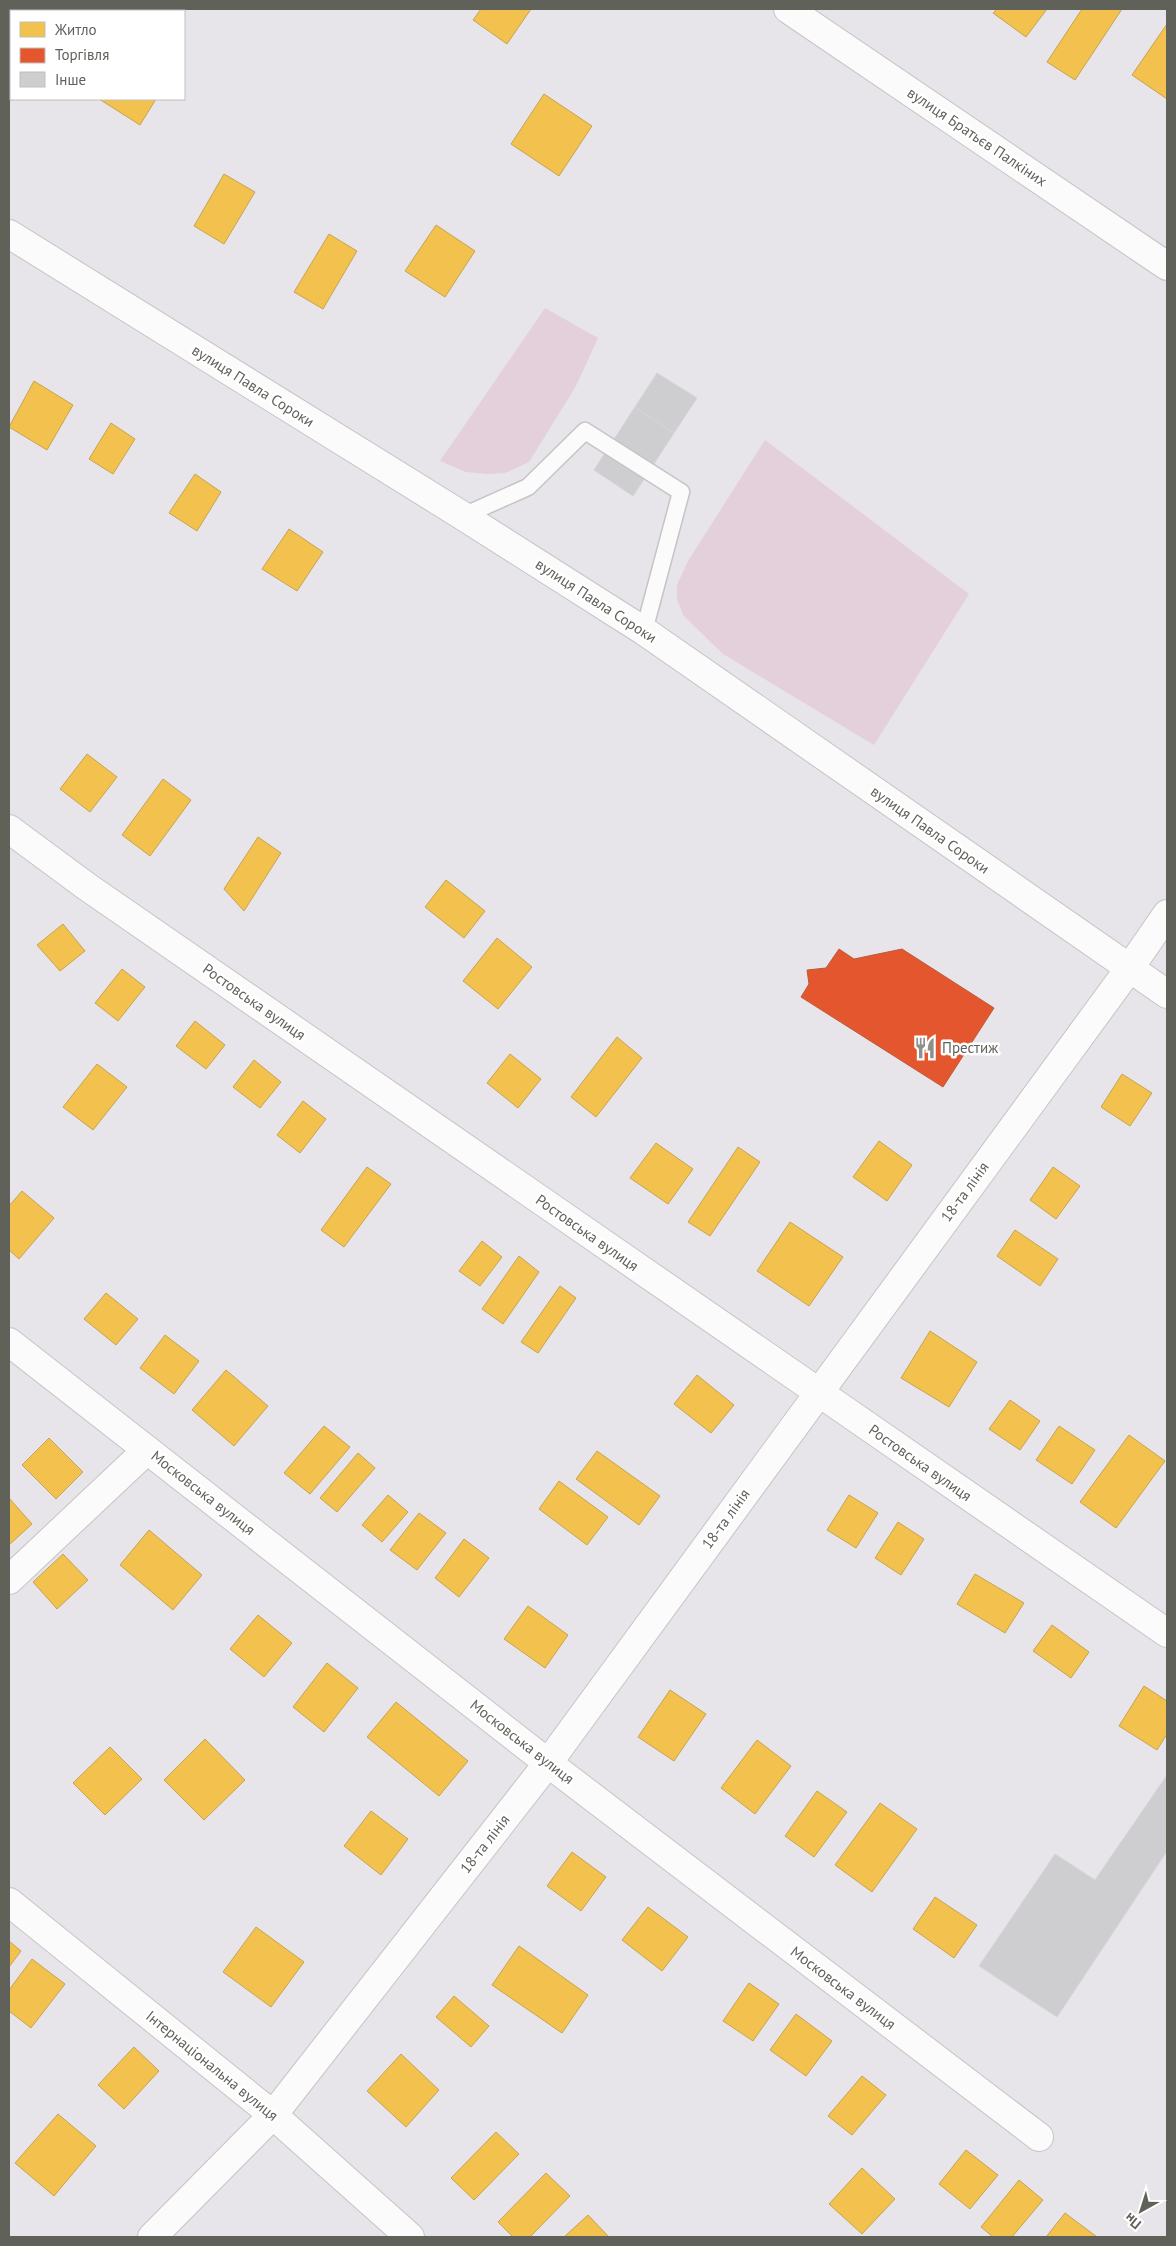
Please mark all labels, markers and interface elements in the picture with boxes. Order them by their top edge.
legend [10,10,185,100]
text: Житло [54,20,97,39]
text: Торгівля [55,45,109,64]
text: Інше [55,70,86,89]
street label: вулиця Братьєв Палкіних [904,83,1051,191]
street label: вулиця Павла Сороки [189,340,318,431]
street label: вулиця Павла Сороки [532,554,660,647]
street label: вулиця Павла Сороки [867,781,993,878]
street label: Ростовська вулиця [199,959,309,1044]
restaurant icon: Престиж [912,1035,938,1061]
place label: Престиж [942,1038,998,1057]
street label: 18-та лінія [936,1158,993,1225]
street label: Ростовська вулиця [532,1190,642,1275]
street label: Ростовська вулиця [865,1420,975,1505]
street label: Московська вулиця [147,1446,259,1539]
street label: 18-та лінія [697,1485,754,1552]
street label: Московська вулиця [466,1695,578,1788]
street label: 18-та лінія [456,1810,514,1877]
street label: Московська вулиця [787,1942,900,2033]
street label: Інтернаціональна вулиця [142,2006,282,2125]
north arrow [1116,2186,1166,2236]
text: Пн [1121,2209,1145,2233]

